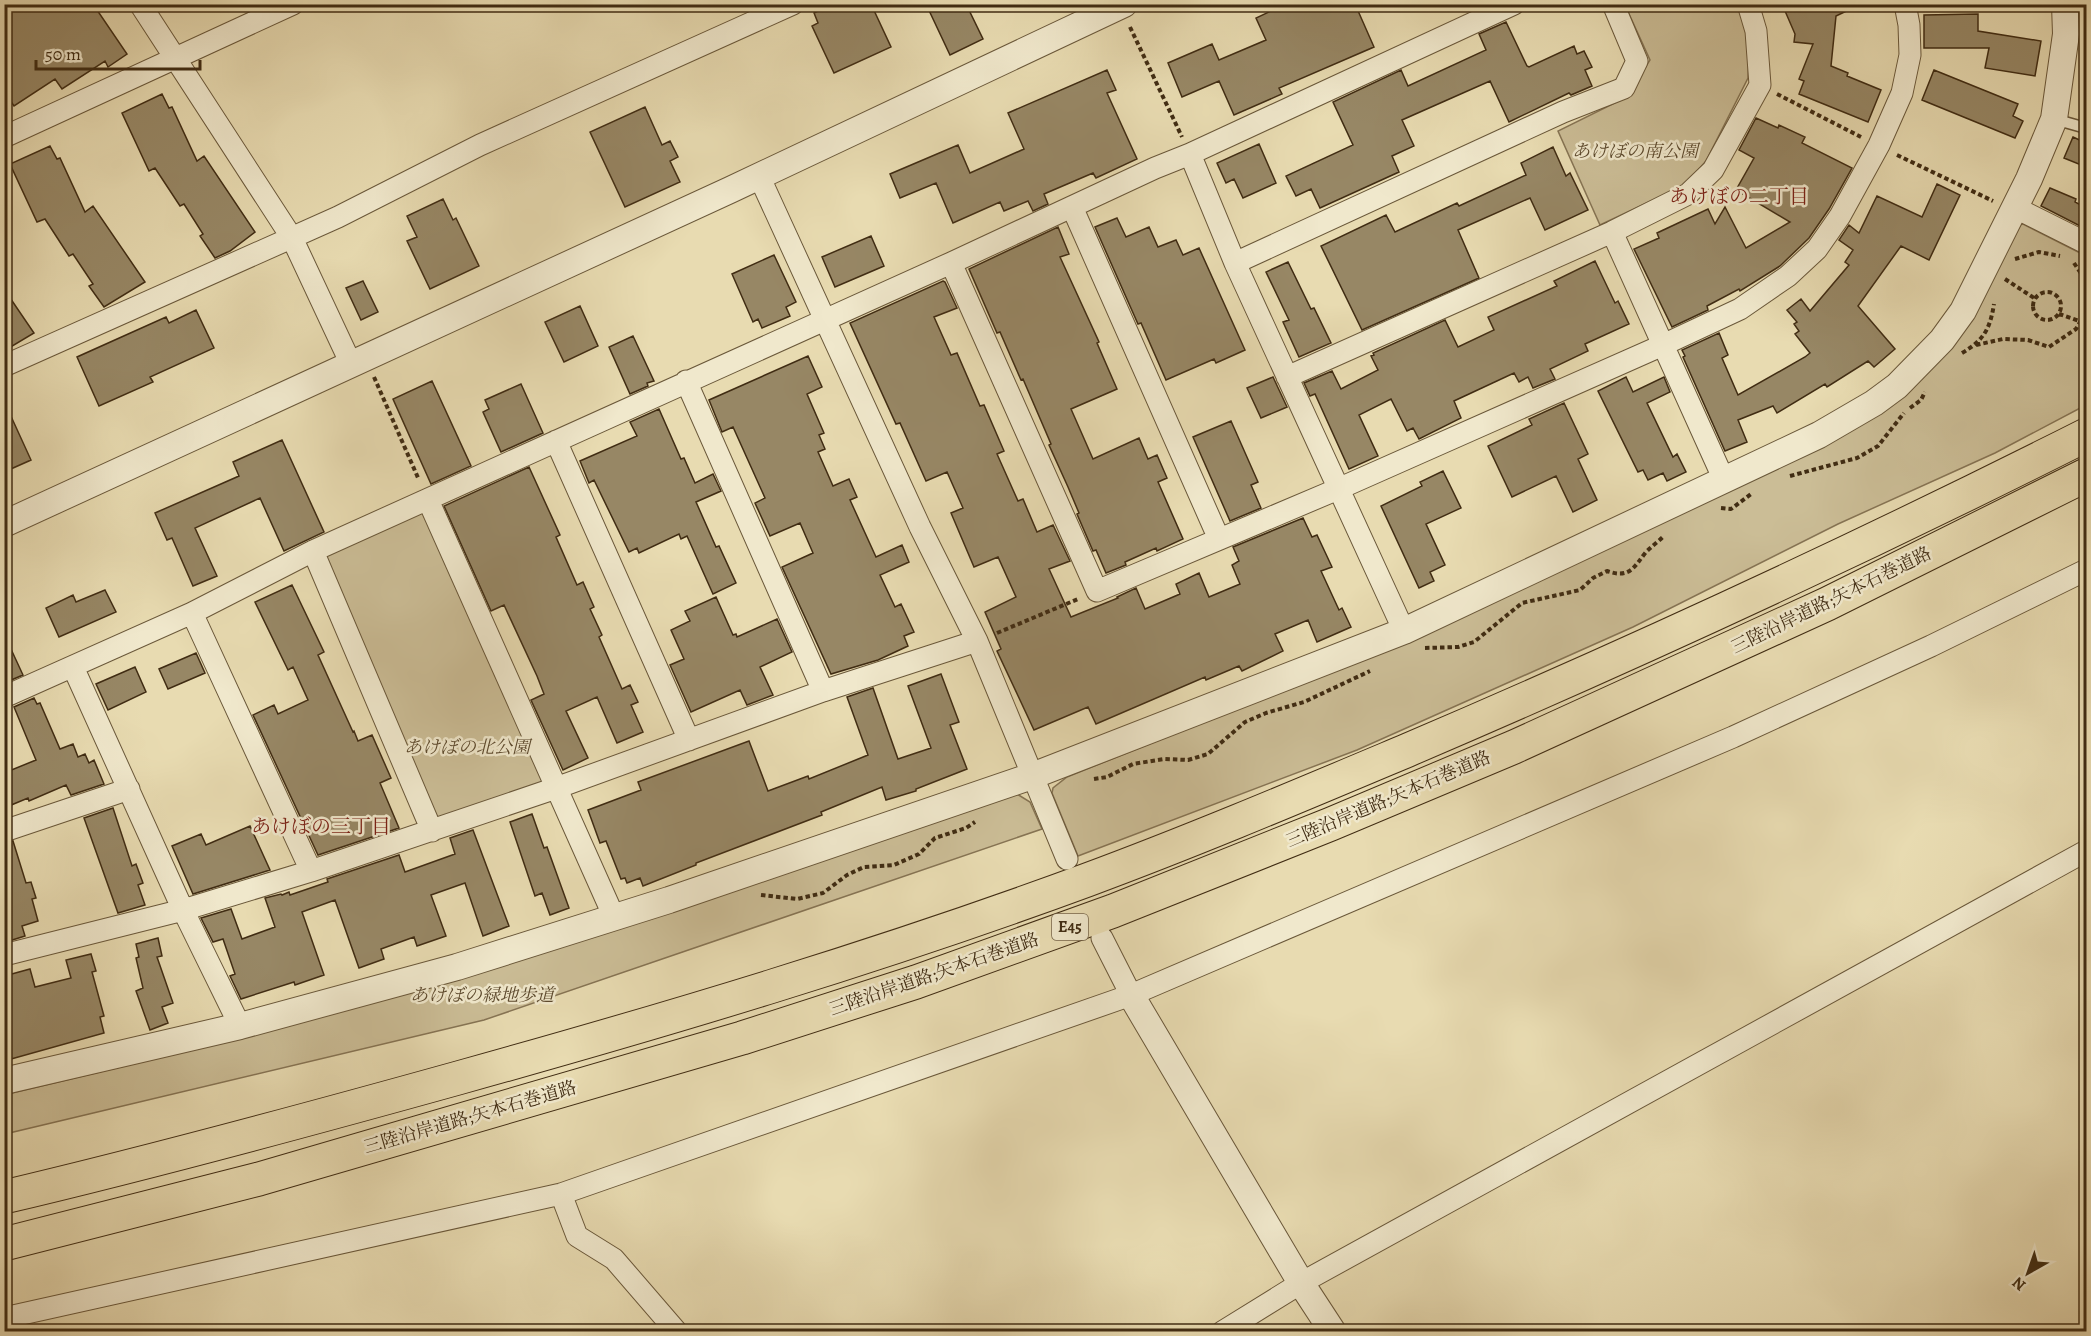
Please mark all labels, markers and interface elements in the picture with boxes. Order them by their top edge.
scale bar [36,33,200,71]
text: 50 m [45,42,81,66]
park label: あけぼの南公園 [1572,139,1701,163]
district label: あけぼの二丁目 [1669,183,1809,210]
street label: 三陸沿岸道路;矢本石巻道路 [1727,541,1935,659]
park label: あけぼの北公園 [404,735,533,759]
street label: 三陸沿岸道路;矢本石巻道路 [1282,745,1494,853]
district label: あけぼの三丁目 [251,813,391,840]
road number: E45 [1052,914,1088,940]
street label: 三陸沿岸道路;矢本石巻道路 [826,927,1042,1021]
park label: あけぼの緑地歩道 [410,983,557,1007]
street label: 三陸沿岸道路;矢本石巻道路 [361,1075,579,1159]
north arrow [1998,1243,2058,1303]
text: N [2007,1271,2031,1296]

